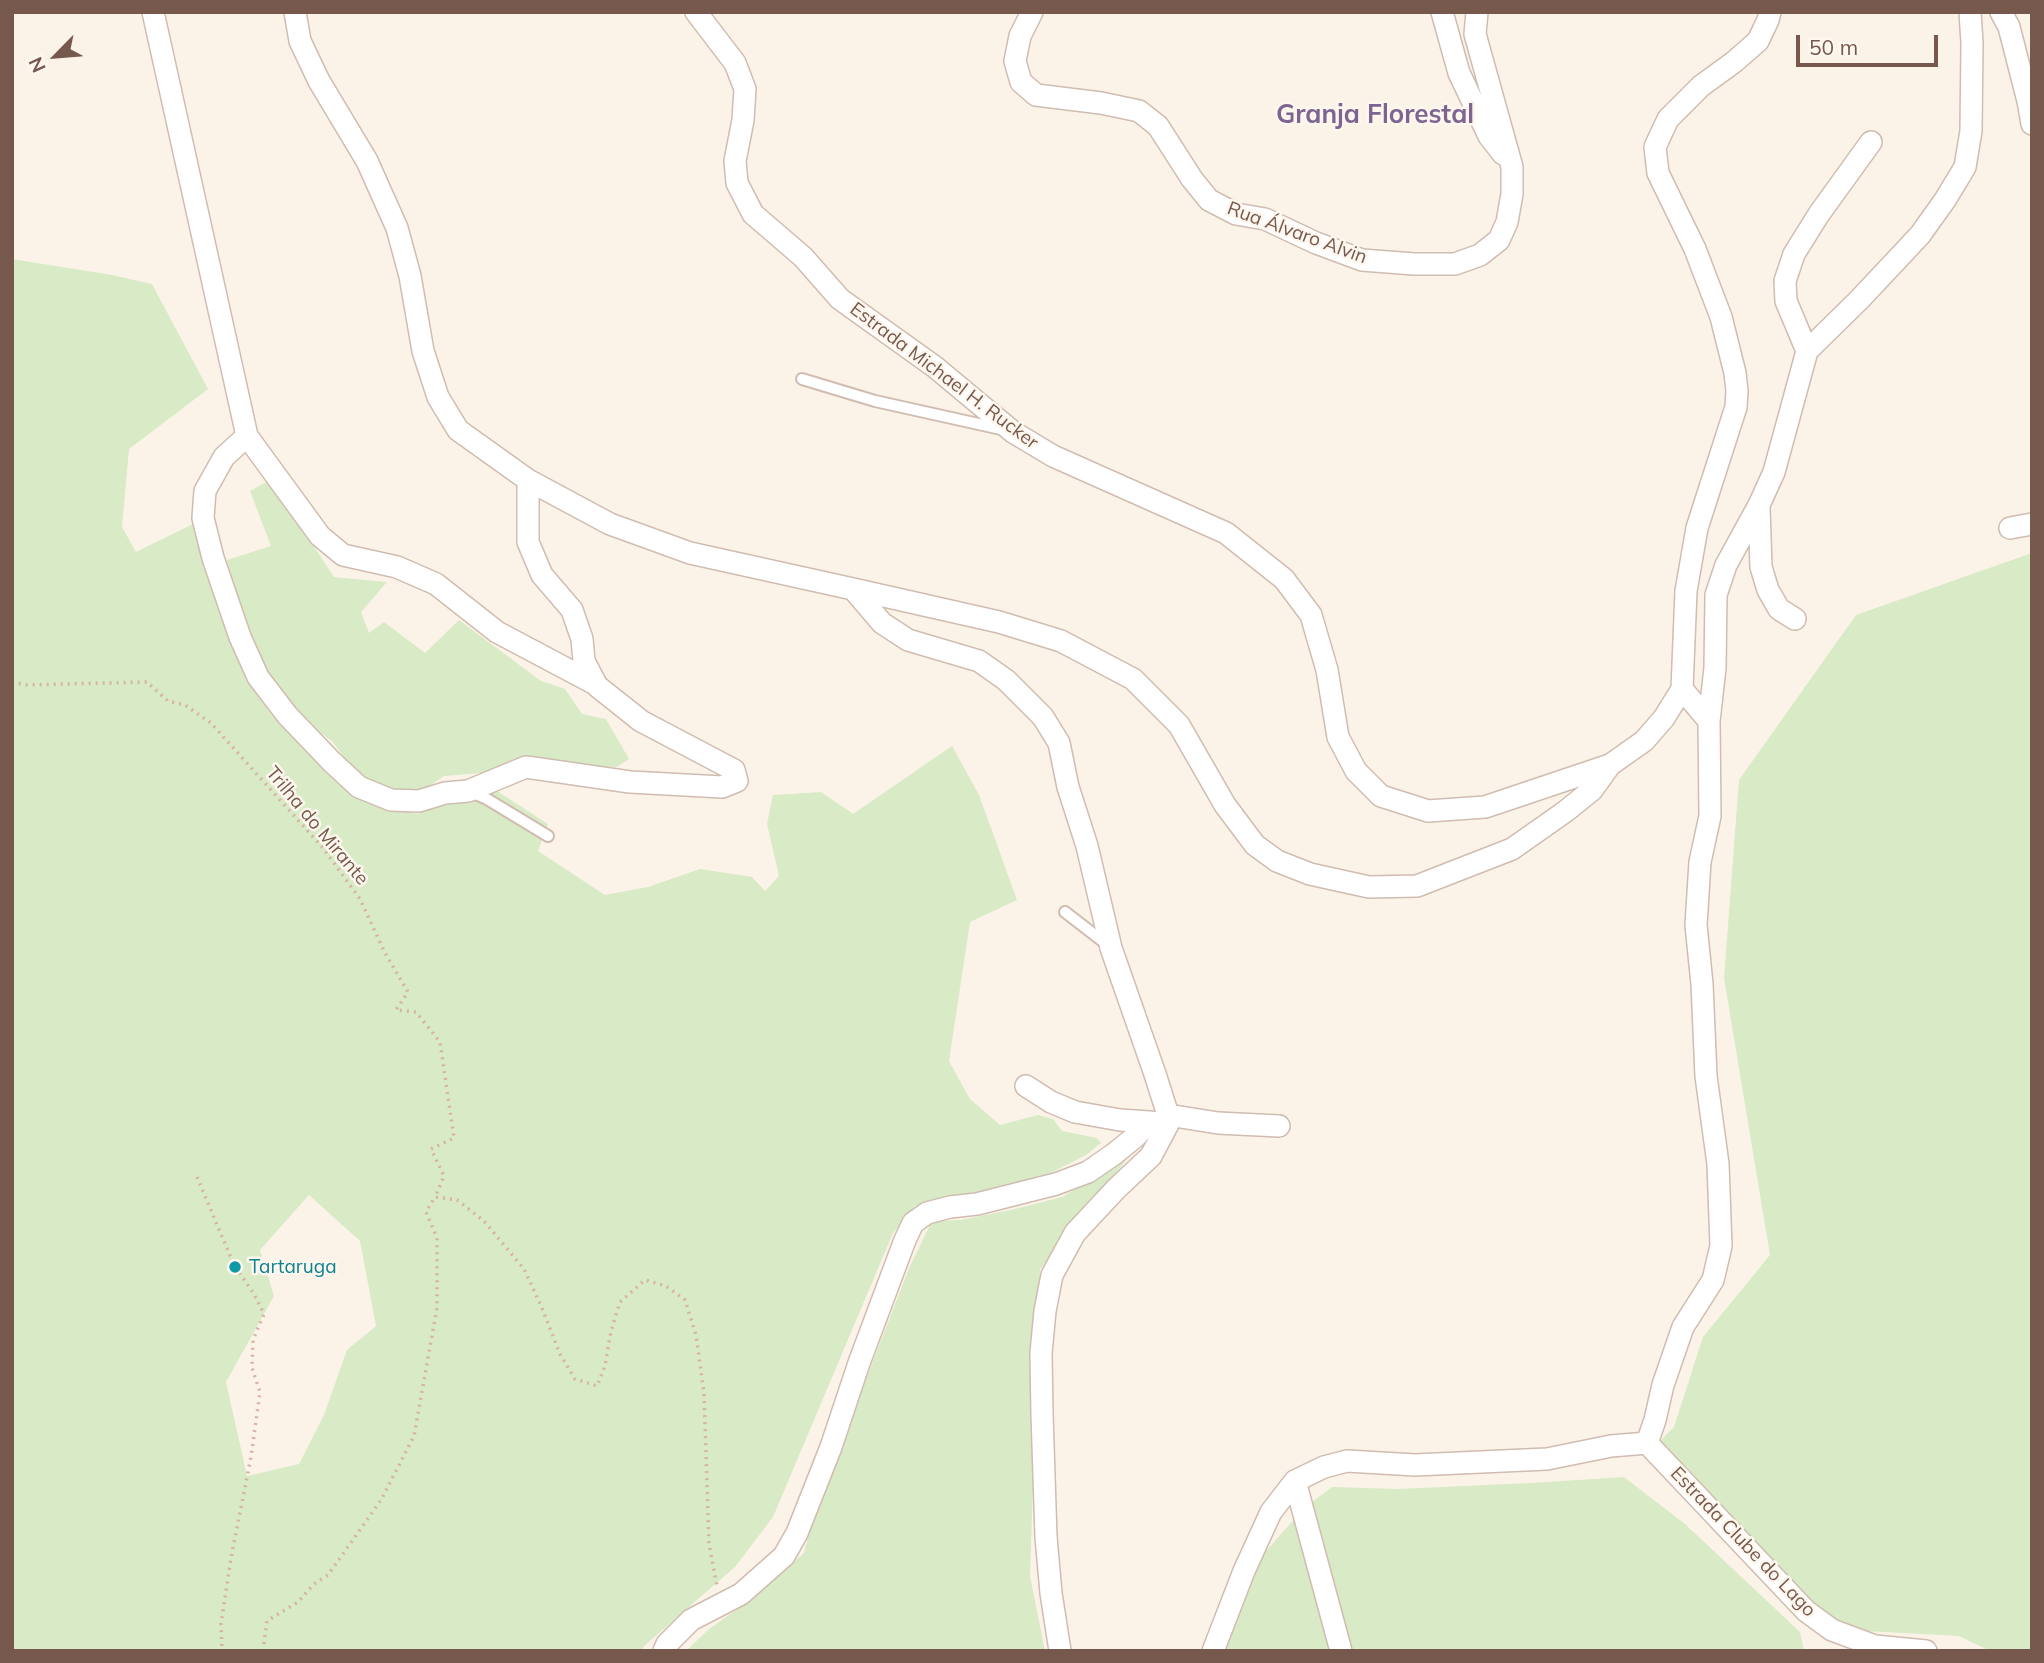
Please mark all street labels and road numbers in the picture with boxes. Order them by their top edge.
street label: Rua Álvaro Alvin [1224,197,1370,269]
street label: Estrada Michael H. Rucker [845,298,1043,454]
street label: Trilha do Mirante [261,762,373,890]
street label: Estrada Clube do Lago [1666,1462,1820,1622]

